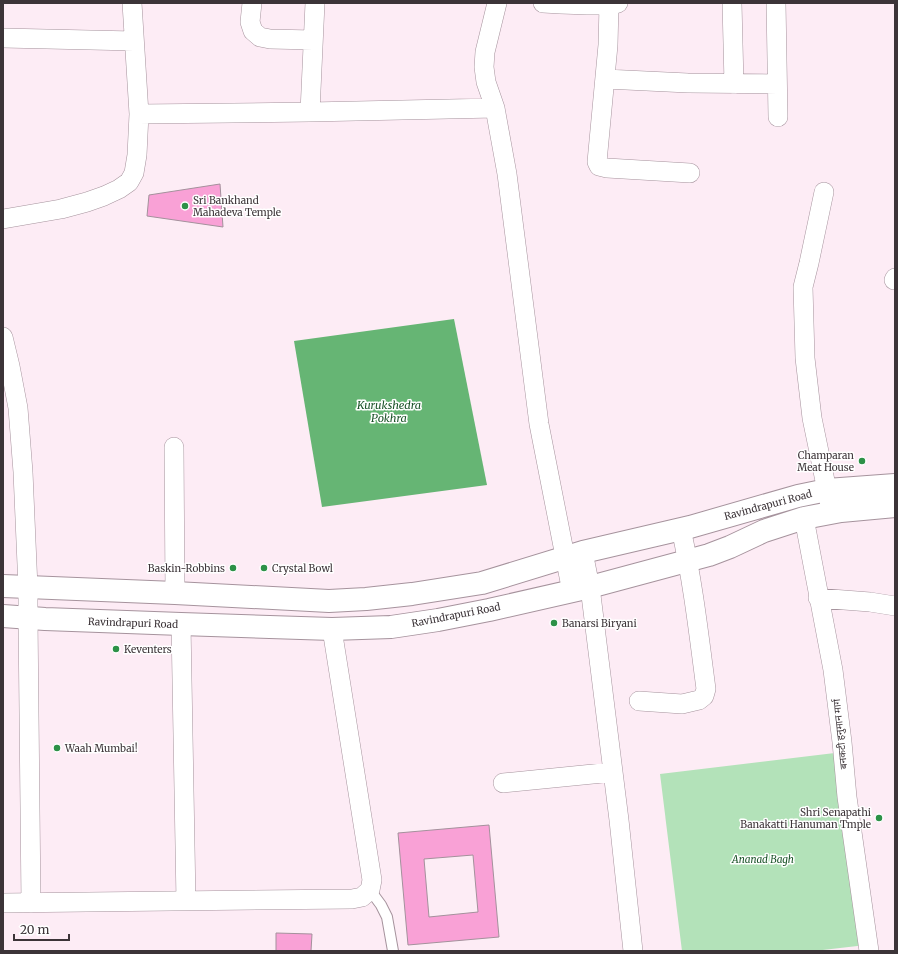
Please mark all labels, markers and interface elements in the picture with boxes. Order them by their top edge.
place label: Sri Bankhand Mahadeva Temple [193,194,281,219]
marker: Sri Bankhand Mahadeva Temple [180,201,190,211]
water label: Kurukshedra Pokhra [356,398,421,425]
place label: Champaran Meat House [797,449,854,474]
marker: Champaran Meat House [857,456,867,466]
street label: Ravindrapuri Road [723,487,813,523]
place label: Baskin-Robbins [148,562,225,575]
place label: Crystal Bowl [272,562,333,575]
marker: Baskin-Robbins [228,563,238,573]
marker: Crystal Bowl [259,563,269,573]
street label: Ravindrapuri Road [410,600,502,630]
street label: Ravindrapuri Road [88,615,178,631]
place label: Banarsi Biryani [562,617,637,630]
marker: Banarsi Biryani [549,618,559,628]
place label: Keventers [124,643,172,656]
marker: Keventers [111,644,121,654]
street label: बनकटी हनुमान मार्ग [830,697,850,770]
place label: Waah Mumbai! [64,742,138,755]
marker: Waah Mumbai! [52,743,62,753]
place label: Shri Senapathi Banakatti Hanuman Tmple [740,806,871,831]
marker: Shri Senapathi Banakatti Hanuman Tmple [874,813,884,823]
park label: Ananad Bagh [731,853,794,866]
scale bar [14,916,69,942]
text: 20 m [20,922,49,937]

